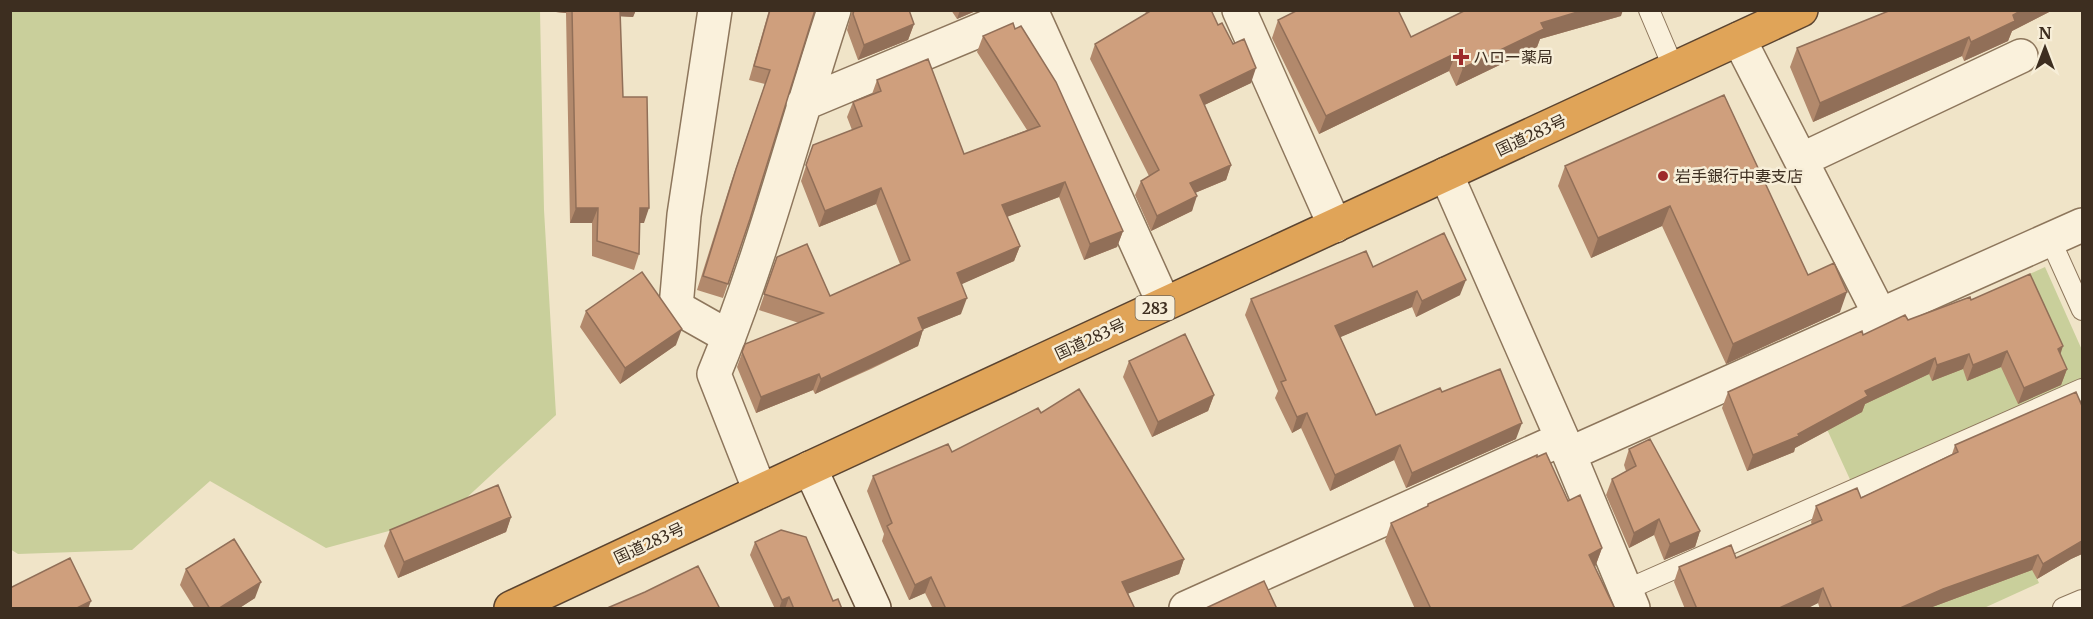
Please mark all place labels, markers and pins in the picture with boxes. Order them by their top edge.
place label: ハロー薬局 [1473,47,1553,67]
marker: ハロー薬局 [1454,50,1468,64]
place label: 岩手銀行中妻支店 [1675,166,1803,186]
marker: 岩手銀行中妻支店 [1656,169,1670,183]

